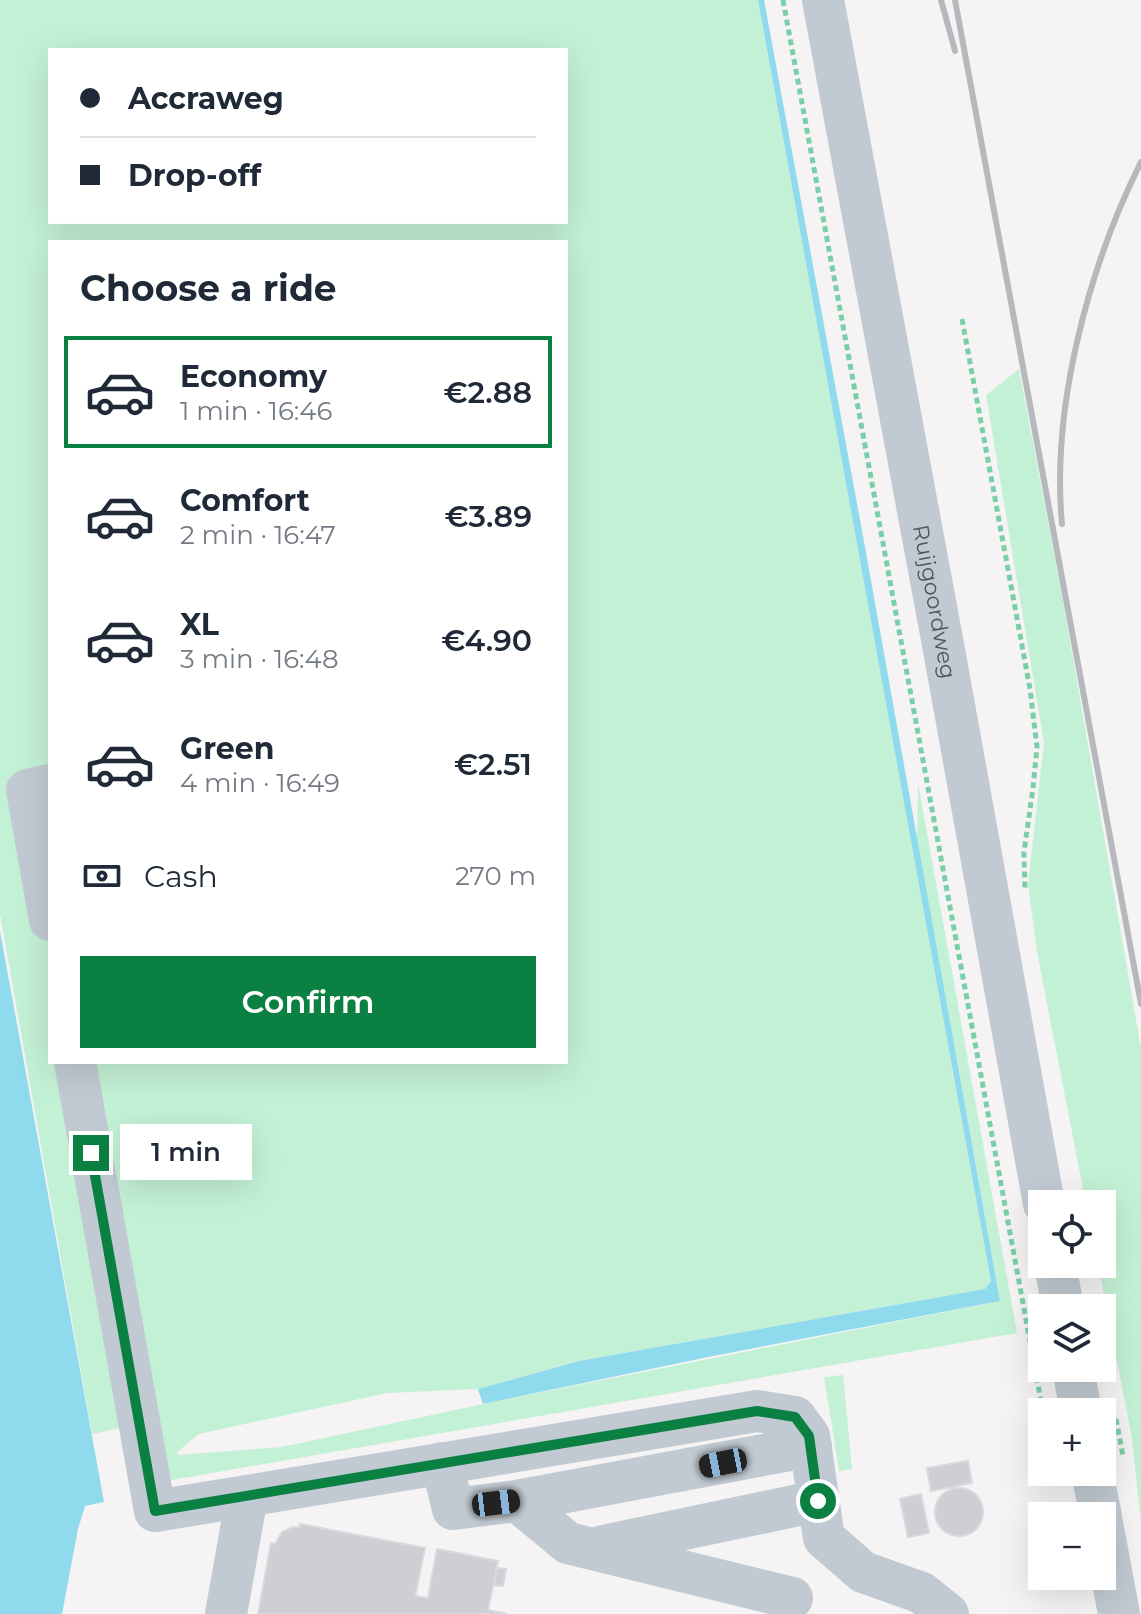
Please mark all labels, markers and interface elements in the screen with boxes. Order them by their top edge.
text: Accraweg [128,80,284,117]
text: Drop-off [128,157,261,194]
text: Choose a ride [80,266,337,310]
icon: car [84,356,156,428]
text: Economy [180,358,327,395]
text: €2.88 [444,374,532,411]
text: 1 min · 16:46 [180,395,332,427]
icon: car [84,480,156,552]
text: Comfort [180,482,310,519]
text: €3.89 [444,498,532,535]
text: 2 min · 16:47 [180,519,336,551]
street label: Ruijgoordweg [907,522,962,681]
icon: car [84,604,156,676]
text: XL [180,606,219,643]
text: €4.90 [441,622,532,659]
text: 3 min · 16:48 [180,643,339,675]
icon: car [84,728,156,800]
text: Green [180,730,274,767]
text: €2.51 [454,746,532,783]
text: 4 min · 16:49 [180,767,340,799]
icon: cash [80,854,124,898]
text: Cash [144,858,218,895]
text: 270 m [455,860,536,892]
button: Confirm [80,956,536,1048]
callout: 1 min [119,1125,251,1181]
route end [73,1135,109,1171]
text: 1 min [151,1136,221,1168]
map controls [1028,1190,1116,1590]
button: locate [1028,1190,1116,1278]
button: layers [1028,1294,1116,1382]
button: + [1028,1398,1116,1486]
car [697,1447,749,1479]
route start [800,1483,836,1519]
car [471,1488,521,1518]
button: − [1028,1502,1116,1590]

